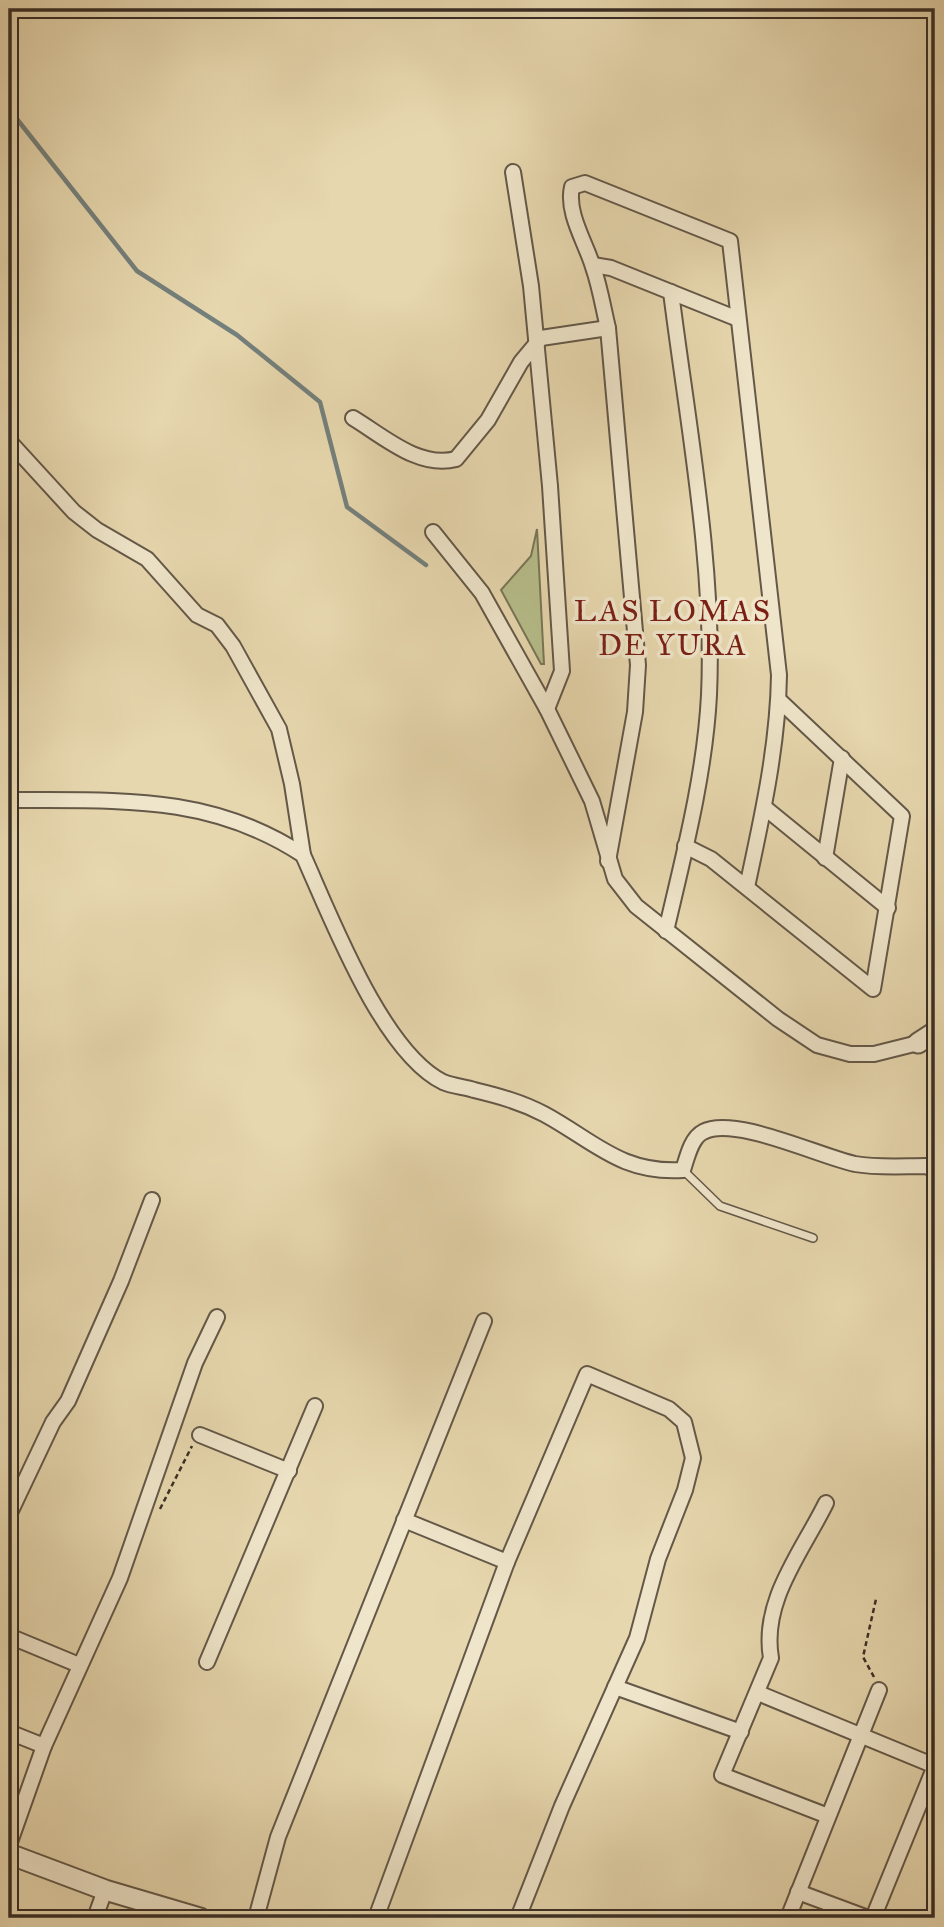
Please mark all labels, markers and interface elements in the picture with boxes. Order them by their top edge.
district label: LAS LOMAS DE YURA [574,593,772,663]

